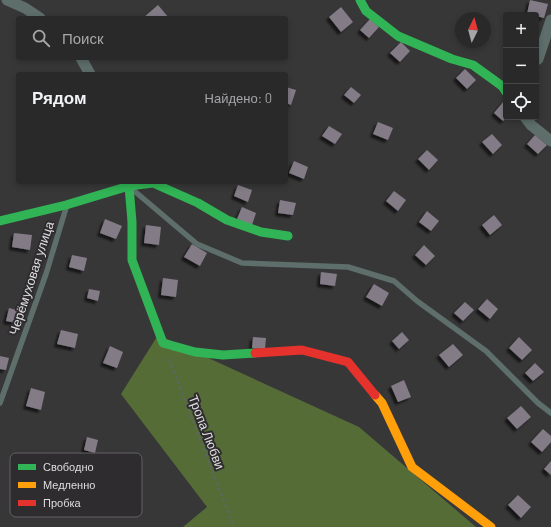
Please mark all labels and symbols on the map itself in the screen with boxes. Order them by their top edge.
north arrow [455,12,491,48]
street label: Черёмуховая улица [5,218,57,337]
street label: Тропа Любви [185,393,229,471]
legend [10,453,142,517]
text: Свободно [43,460,94,473]
text: Медленно [43,478,95,491]
text: Пробка [43,496,81,509]

